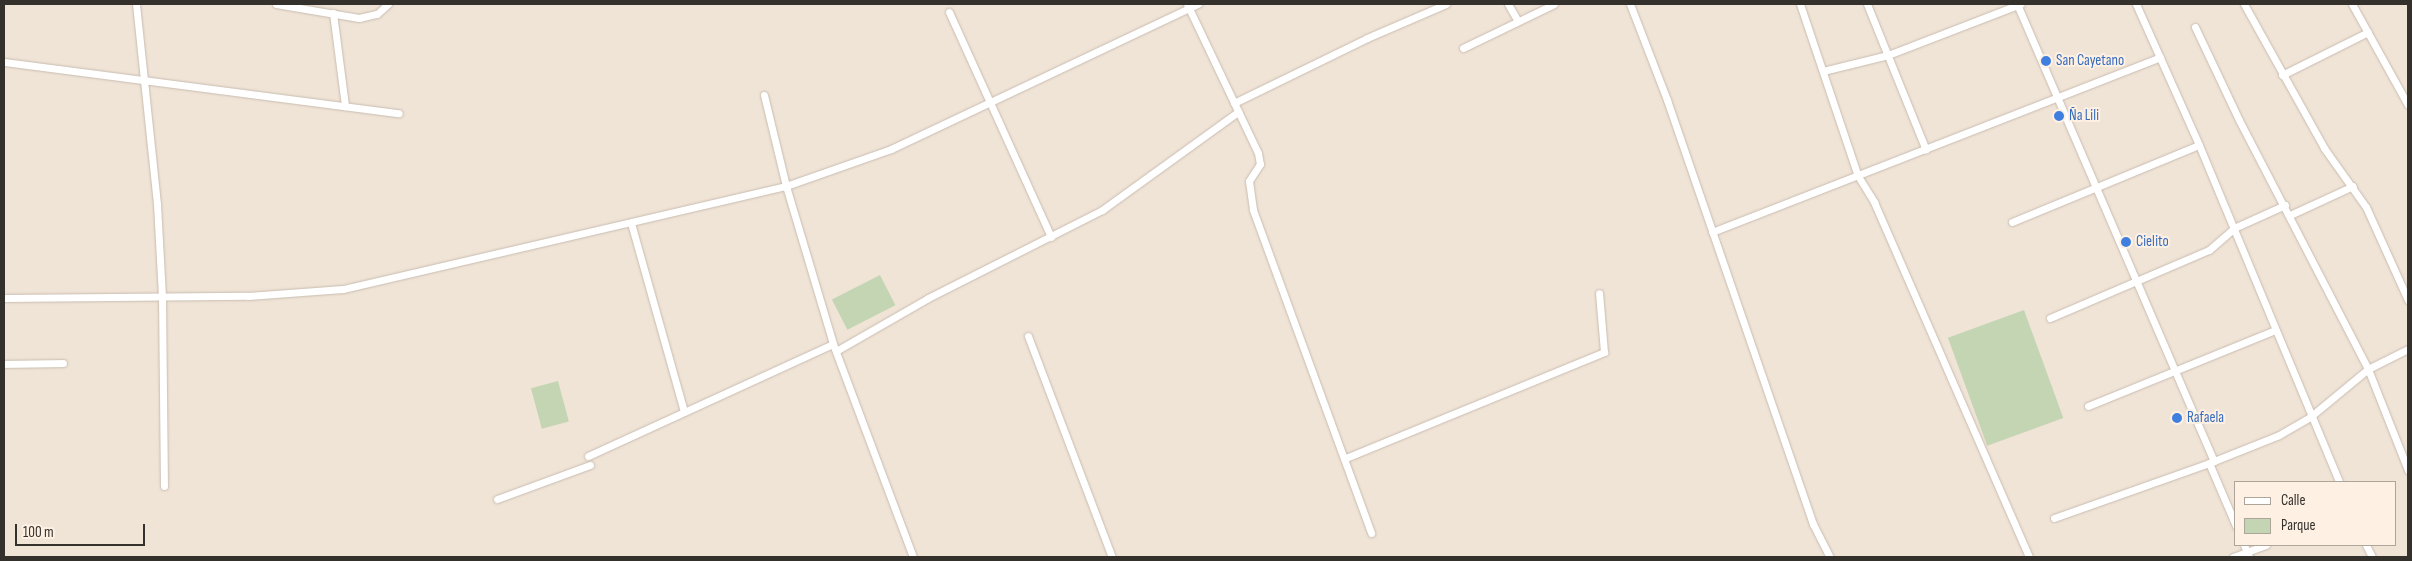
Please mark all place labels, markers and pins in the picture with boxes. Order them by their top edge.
place label: San Cayetano [2056,52,2124,70]
marker: San Cayetano [2040,55,2052,67]
place label: Ña Lili [2069,107,2099,125]
marker: Ña Lili [2053,110,2065,122]
place label: Cielito [2136,233,2169,251]
marker: Cielito [2120,236,2132,248]
place label: Rafaela [2187,409,2224,427]
marker: Rafaela [2171,412,2183,424]

